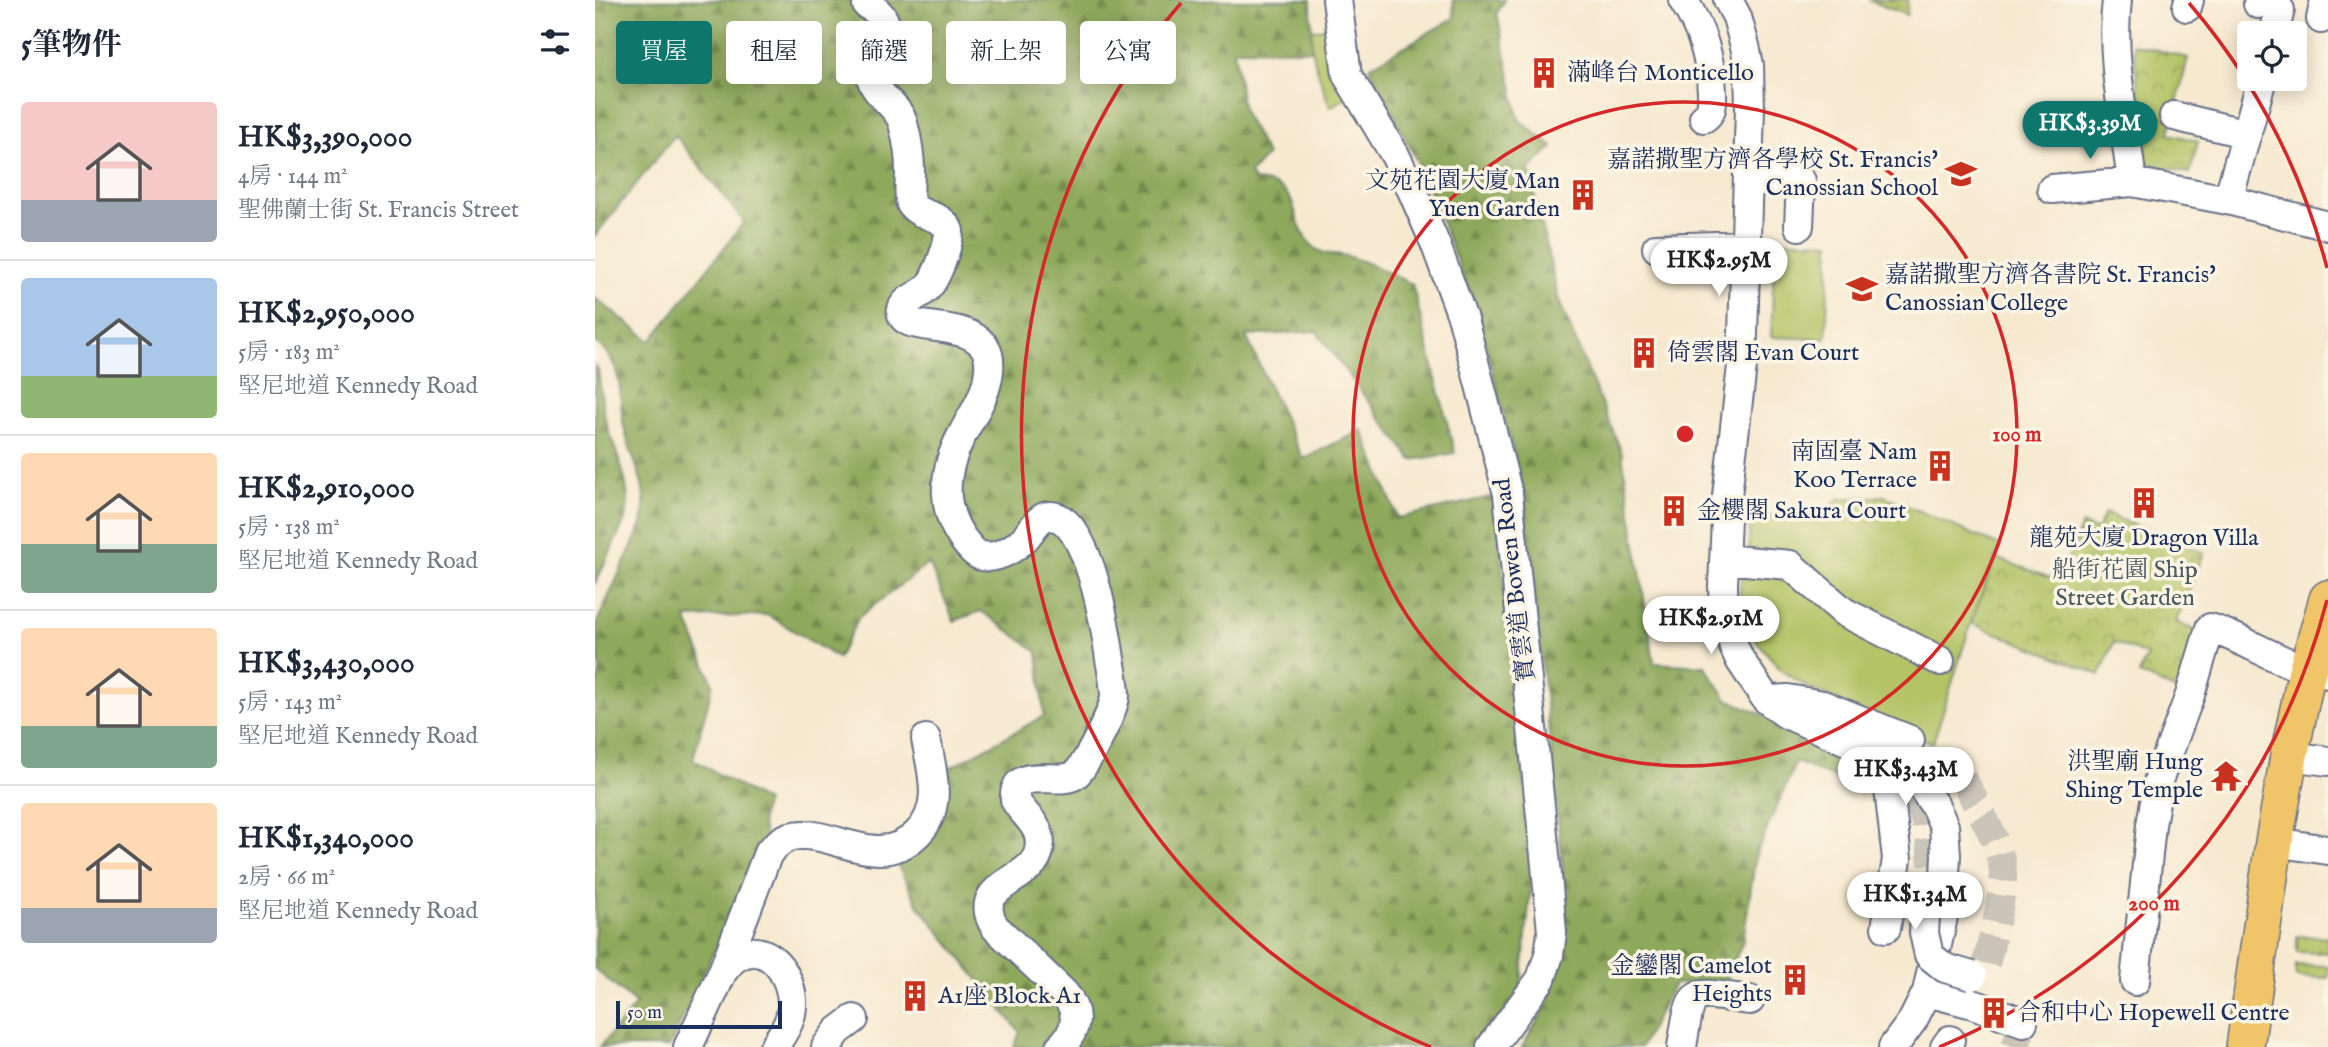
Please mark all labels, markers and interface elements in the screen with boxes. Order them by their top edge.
chip: 買屋 [616,21,712,84]
chip: 租屋 [726,21,822,84]
chip: 篩選 [836,21,932,84]
chip: 新上架 [946,21,1066,84]
chip: 公寓 [1080,21,1176,84]
map controls [2237,21,2307,91]
button: locate [2237,21,2307,91]
icon: filters [536,23,574,61]
text: 5筆物件 [21,27,122,65]
building icon: 滿峰台 Monticello [1527,56,1561,90]
place label: 滿峰台 Monticello [1567,58,1754,89]
pin: HK$3.39M [2018,102,2162,161]
text: HK$3.39M [2039,109,2141,138]
text: HK$3,390,000 [238,119,413,157]
icon: home [77,130,161,214]
place label: 嘉諾撒聖方濟各學校 St. Francis' Canossian School [1607,145,1938,204]
school or university icon: 嘉諾撒聖方濟各學校 St. Francis' Canossian School [1944,157,1978,191]
text: 4房 · 144 m² [238,162,348,191]
place label: 文苑花園大廈 Man Yuen Garden [1365,166,1560,225]
building icon: 文苑花園大廈 Man Yuen Garden [1566,178,1600,212]
text: 聖佛蘭士街 St. Francis Street [238,196,519,225]
pin: HK$2.95M [1647,238,1791,298]
text: HK$2.95M [1667,246,1771,275]
place label: 嘉諾撒聖方濟各書院 St. Francis' Canossian College [1885,260,2216,319]
school or university icon: 嘉諾撒聖方濟各書院 St. Francis' Canossian College [1845,272,1879,306]
text: HK$2,950,000 [238,295,415,333]
icon: home [77,306,161,390]
building icon: 倚雲閣 Evan Court [1627,336,1661,370]
text: 5房 · 183 m² [238,338,340,367]
place label: 倚雲閣 Evan Court [1667,338,1859,369]
text: 堅尼地道 Kennedy Road [238,372,478,401]
centre of rings [1673,422,1697,446]
text: 100 m [1992,422,2042,449]
place label: 南固臺 Nam Koo Terrace [1791,437,1917,496]
building icon: 南固臺 Nam Koo Terrace [1923,449,1957,483]
text: HK$2,910,000 [238,470,415,508]
street label: 寶雲道 Bowen Road [1487,476,1543,684]
icon: home [77,481,161,565]
building icon: 龍苑大廈 Dragon Villa [2127,486,2161,520]
building icon: 金櫻閣 Sakura Court [1657,494,1691,528]
place label: 金櫻閣 Sakura Court [1697,496,1906,527]
text: 5房 · 138 m² [238,513,340,542]
place label: 龍苑大廈 Dragon Villa [2029,523,2259,554]
text: 堅尼地道 Kennedy Road [238,547,478,576]
park label: 船街花園 Ship Street Garden [2052,555,2198,614]
pin: HK$2.91M [1639,596,1783,656]
text: HK$2.91M [1658,604,1764,633]
text: HK$3,430,000 [238,645,415,683]
icon: home [77,656,161,740]
text: 5房 · 143 m² [238,688,342,717]
text: 堅尼地道 Kennedy Road [238,722,478,751]
place label: 洪聖廟 Hung Shing Temple [2065,747,2204,806]
pin: HK$3.43M [1834,748,1978,807]
text: HK$3.43M [1854,755,1958,784]
temple icon: 洪聖廟 Hung Shing Temple [2209,759,2243,793]
text: HK$1,340,000 [238,820,414,858]
icon: home [77,831,161,915]
text: 2房 · 66 m² [238,863,336,892]
pin: HK$1.34M [1843,872,1987,932]
text: HK$1.34M [1863,880,1967,909]
text: 200 m [2128,891,2180,918]
text: 堅尼地道 Kennedy Road [238,897,478,926]
place label: 金鑾閣 Camelot Heights [1610,951,1772,1010]
building icon: 金鑾閣 Camelot Heights [1778,963,1812,997]
building icon: A1座 Block A1 [898,979,932,1013]
place label: A1座 Block A1 [937,981,1081,1012]
building icon: 合和中心 Hopewell Centre [1977,996,2011,1030]
scale bar [616,998,782,1030]
place label: 合和中心 Hopewell Centre [2017,998,2289,1029]
text: 50 m [627,1001,662,1025]

